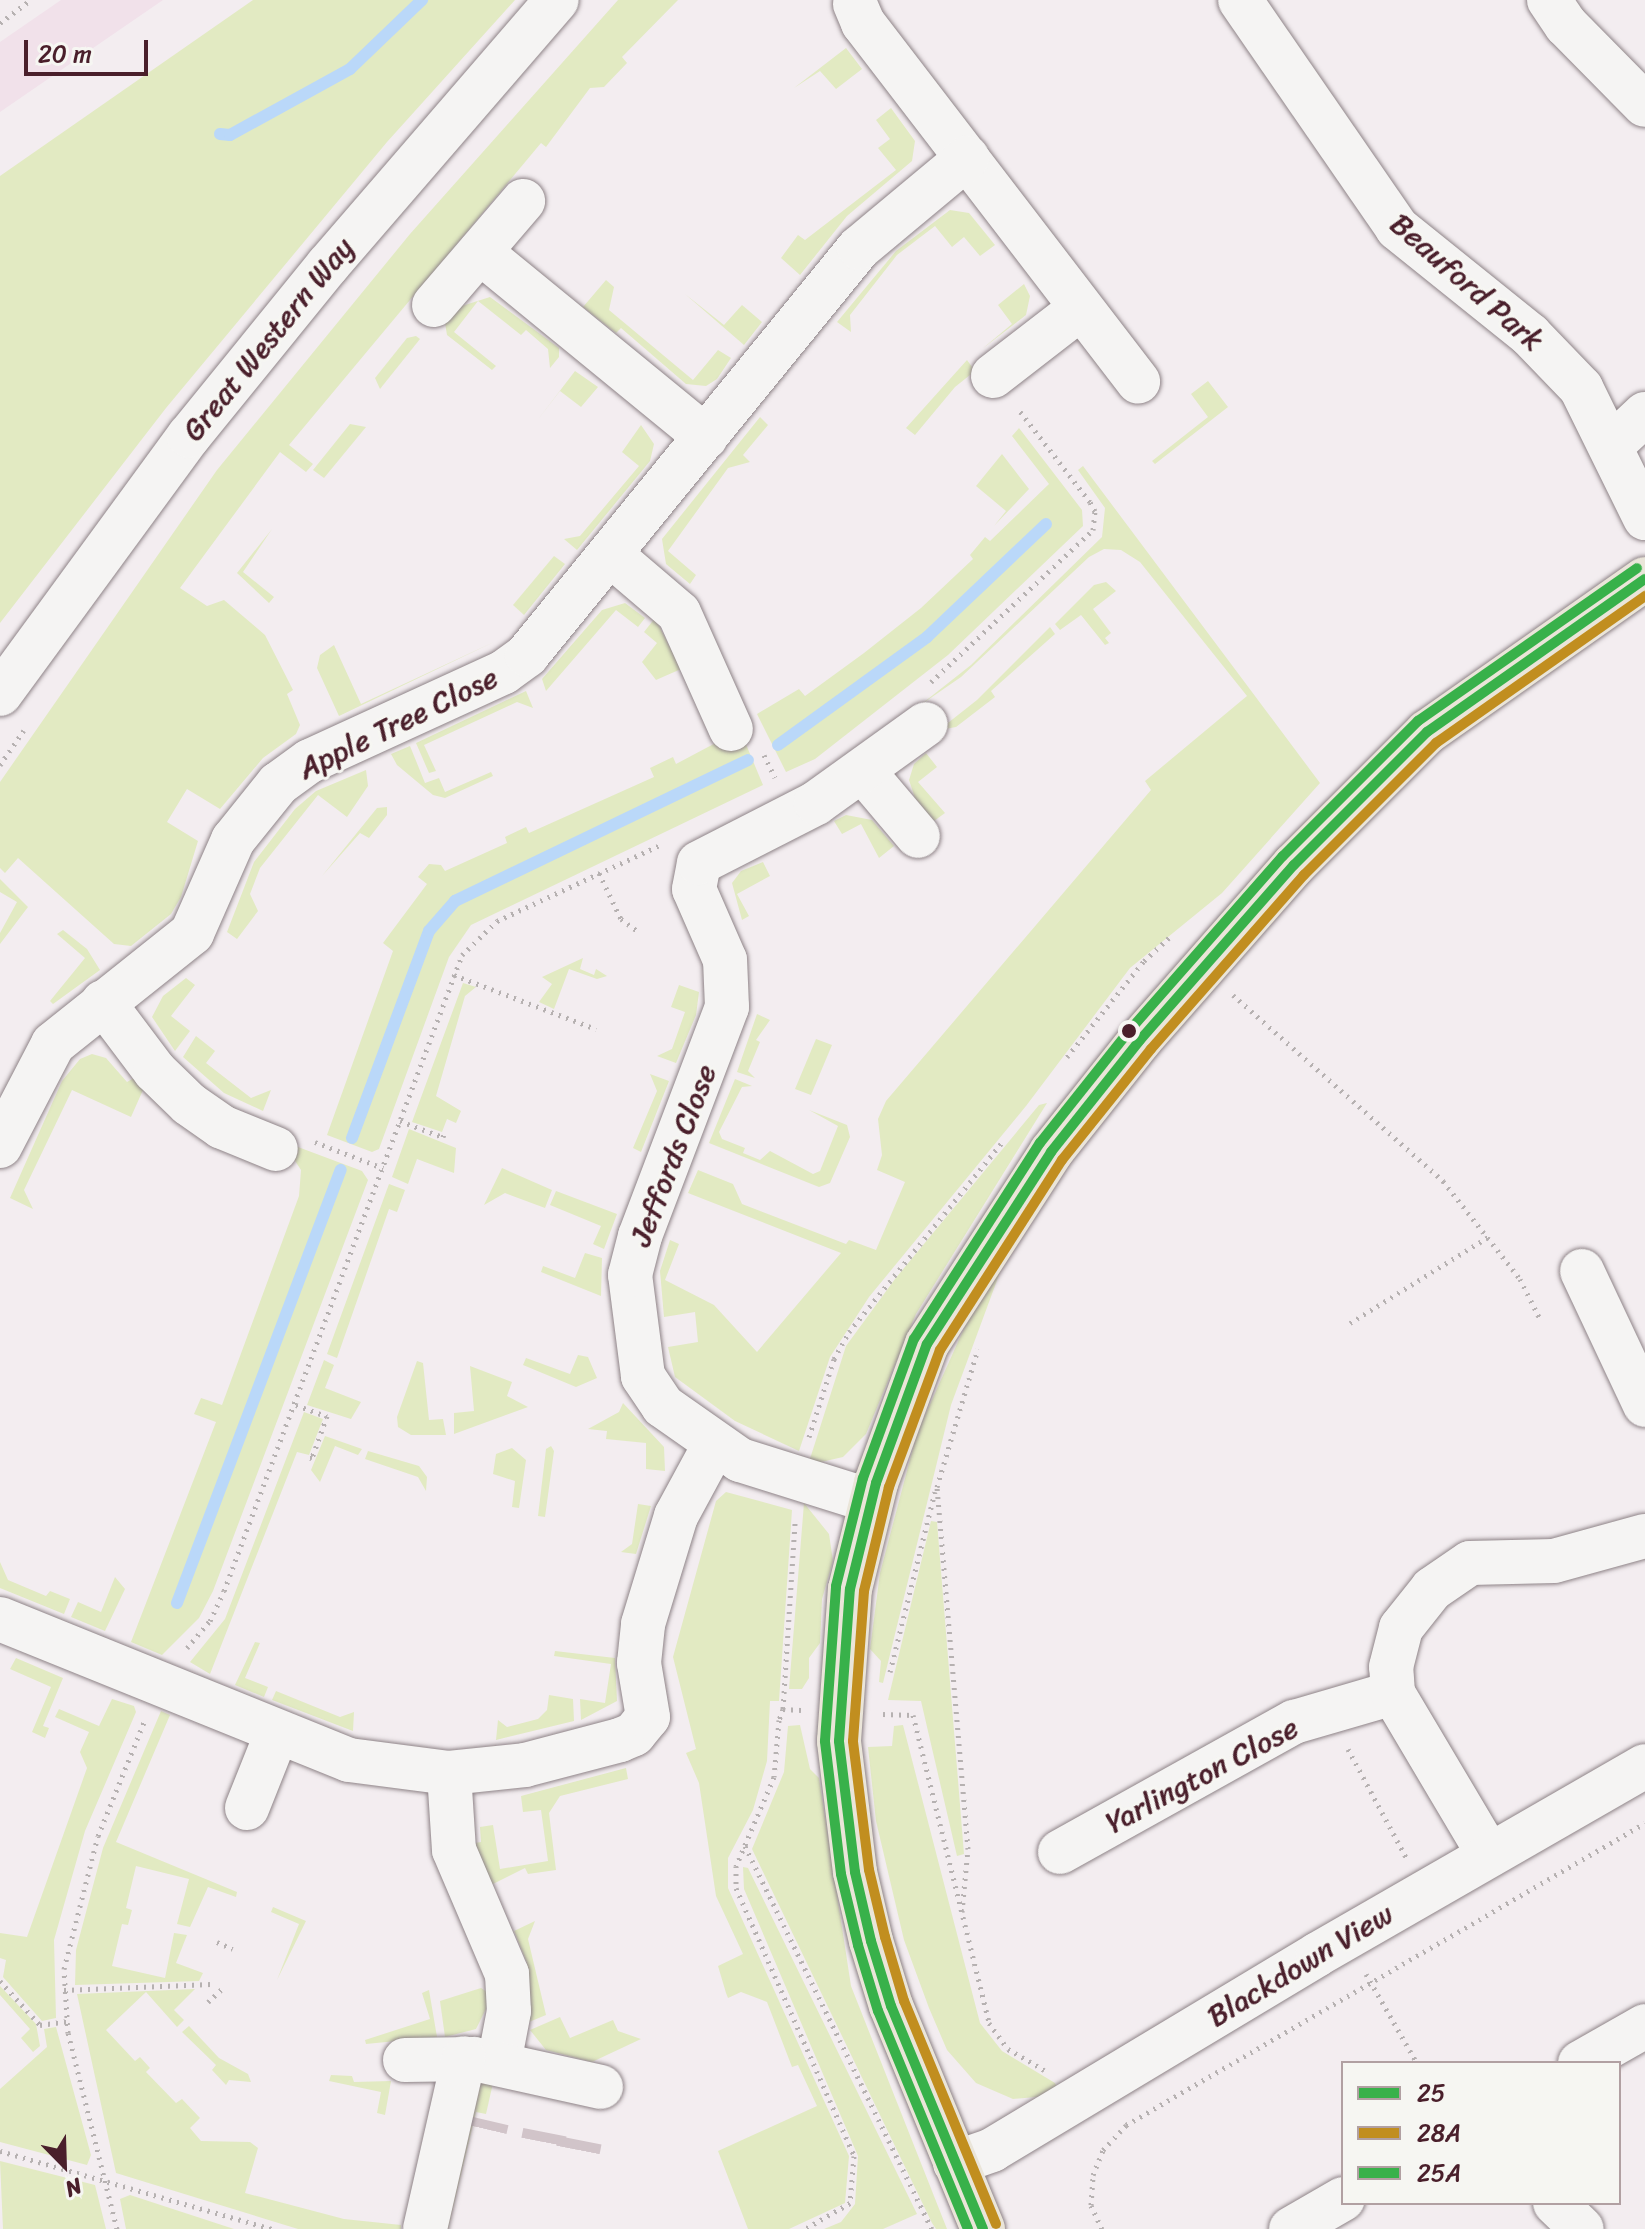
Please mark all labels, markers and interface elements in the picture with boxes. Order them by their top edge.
scale bar [28,24,152,74]
text: 20 m [38,33,92,75]
street label: Beauford Park [1383,206,1551,358]
street label: Great Western Way [174,229,362,449]
street label: Apple Tree Close [291,659,505,787]
unlabelled marker [1121,1023,1137,1039]
street label: Jeffords Close [622,1059,724,1251]
street label: Yarlington Close [1100,1709,1304,1841]
street label: Blackdown View [1200,1895,1400,2035]
legend [1341,2061,1621,2205]
text: 25 [1417,2072,1446,2114]
text: 28A [1417,2112,1461,2154]
north arrow [24,2125,104,2205]
text: 25A [1417,2152,1461,2194]
text: N [59,2167,88,2208]

